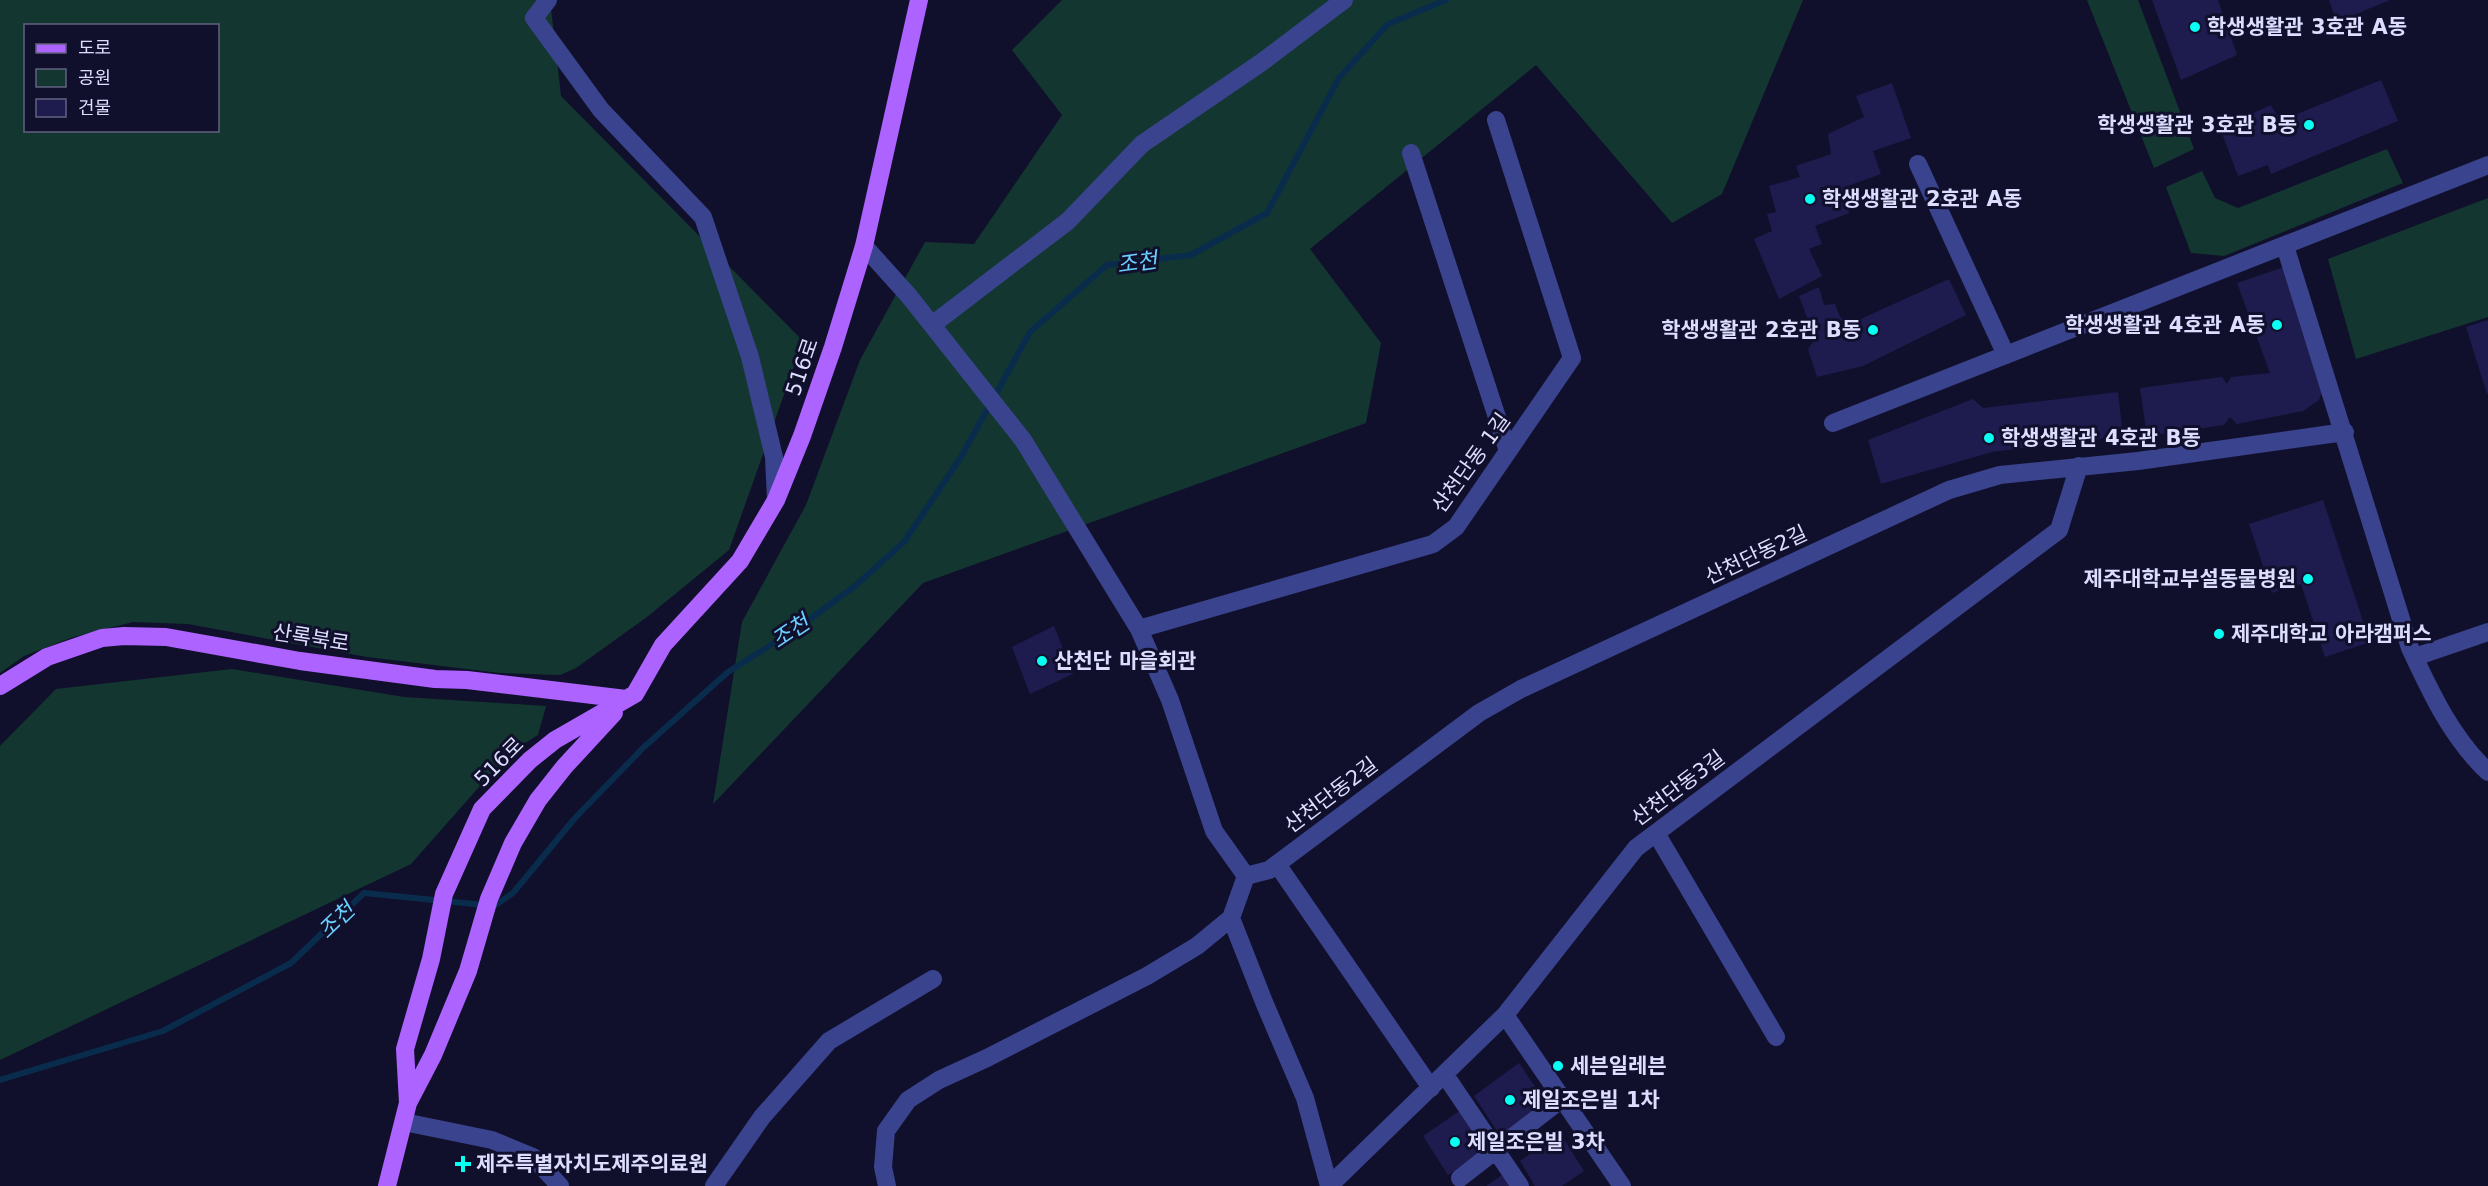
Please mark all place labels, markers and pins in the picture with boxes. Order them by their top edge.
place label: 학생생활관 3호관 A동 [2207,15,2407,39]
marker: 학생생활관 3호관 A동 [2188,20,2202,34]
place label: 학생생활관 3호관 B동 [2097,113,2297,137]
marker: 학생생활관 3호관 B동 [2302,118,2316,132]
place label: 학생생활관 2호관 A동 [1822,187,2022,211]
marker: 학생생활관 2호관 A동 [1803,192,1817,206]
place label: 학생생활관 4호관 A동 [2065,313,2265,337]
place label: 학생생활관 2호관 B동 [1661,318,1861,342]
marker: 학생생활관 4호관 A동 [2270,318,2284,332]
marker: 학생생활관 2호관 B동 [1866,323,1880,337]
place label: 학생생활관 4호관 B동 [2001,426,2201,450]
marker: 학생생활관 4호관 B동 [1982,431,1996,445]
place label: 제주대학교부설동물병원 [2083,567,2296,591]
marker: 제주대학교부설동물병원 [2301,572,2315,586]
place label: 제주대학교 아라캠퍼스 [2231,622,2432,646]
marker: 제주대학교 아라캠퍼스 [2212,627,2226,641]
place label: 산천단 마을회관 [1054,649,1197,673]
marker: 산천단 마을회관 [1035,654,1049,668]
place label: 세븐일레븐 [1570,1054,1667,1078]
marker: 세븐일레븐 [1551,1059,1565,1073]
place label: 제일조은빌 1차 [1522,1088,1660,1112]
marker: 제일조은빌 1차 [1503,1093,1517,1107]
place label: 제일조은빌 3차 [1467,1130,1605,1154]
marker: 제일조은빌 3차 [1448,1135,1462,1149]
place label: 제주특별자치도제주의료원 [476,1152,708,1176]
marker: 제주특별자치도제주의료원 [454,1155,472,1173]

